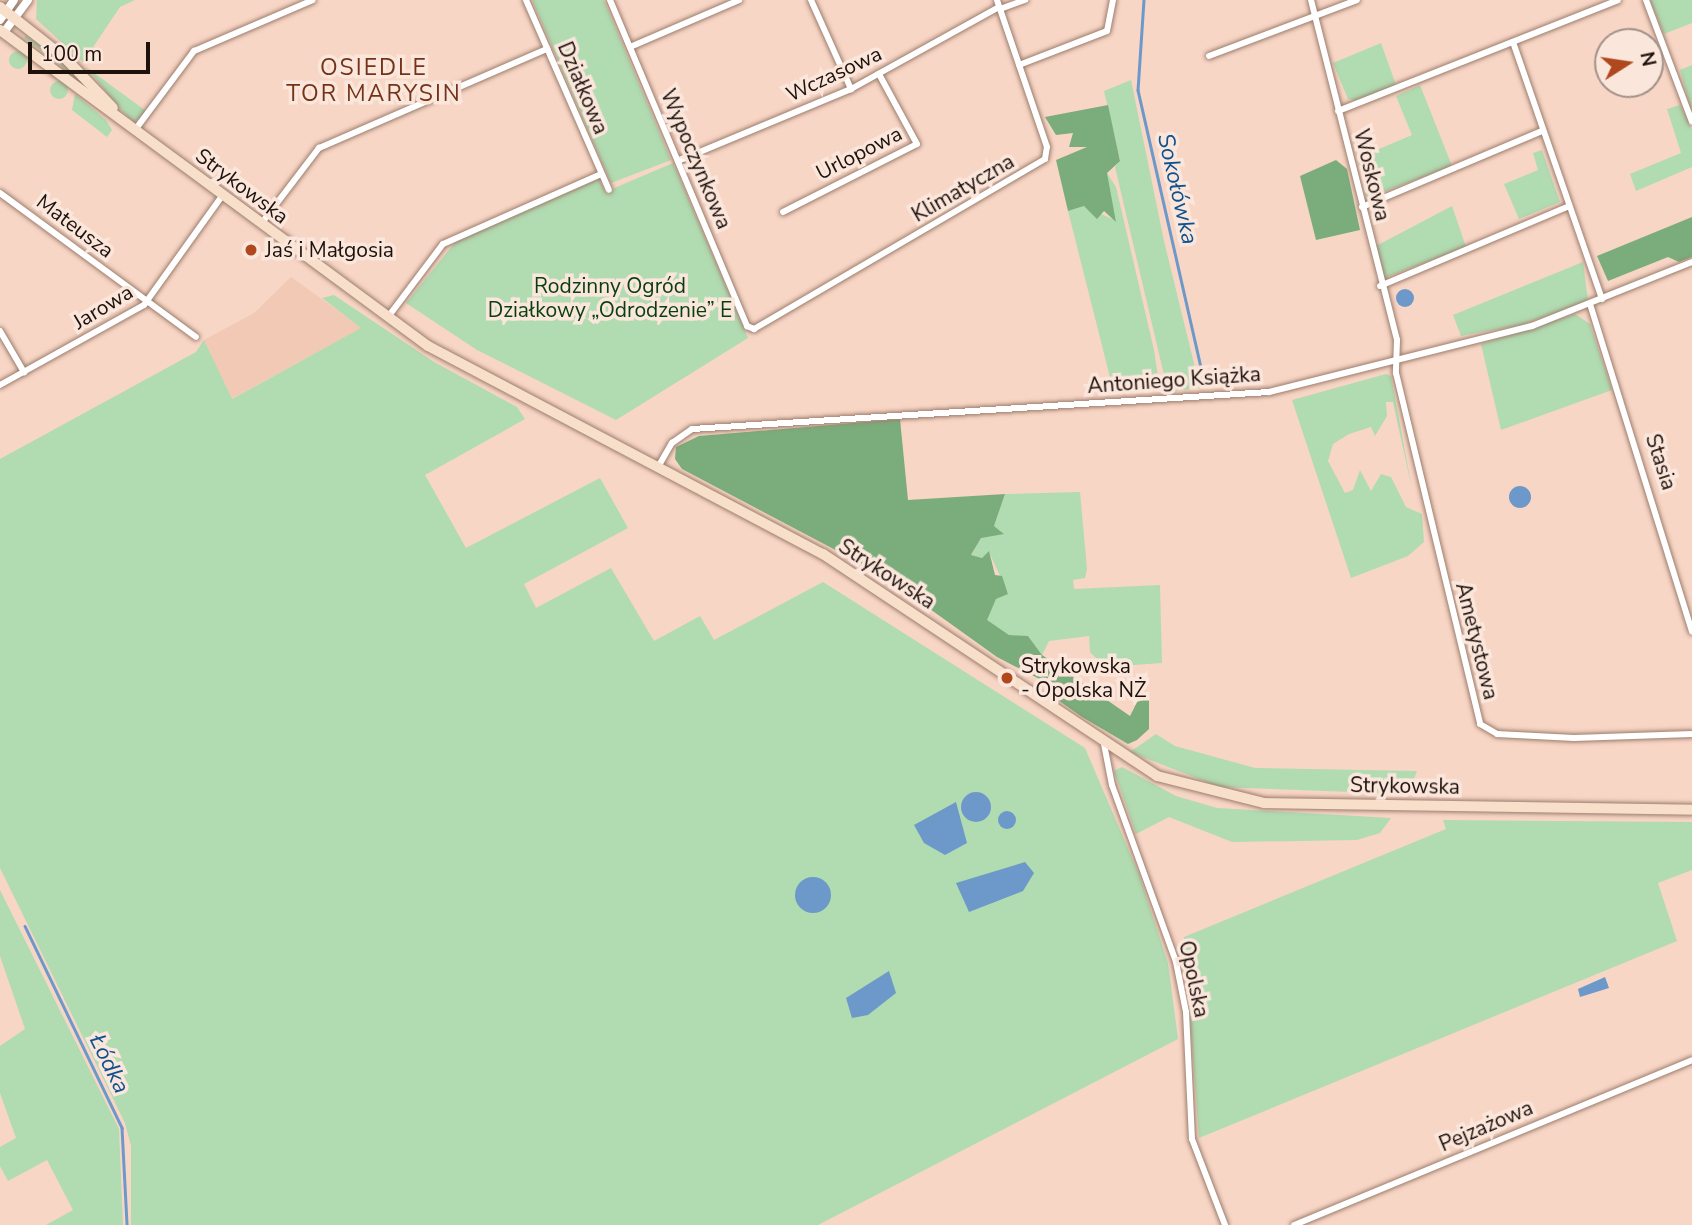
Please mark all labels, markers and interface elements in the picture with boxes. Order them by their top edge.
scale bar [32,28,154,72]
north arrow [1594,28,1664,98]
street label: Działkowa [552,38,614,138]
text: 100 m [41,40,102,68]
street label: Wczasowa [782,41,886,107]
text: N [1633,49,1662,69]
district label: OSIEDLE TOR MARYSIN [288,54,460,108]
street label: Wypoczynkowa [655,85,737,233]
street label: Urlopowa [812,121,906,185]
street label: Woskowa [1348,126,1396,224]
water label: Sokołówka [1151,131,1203,247]
street label: Strykowska [190,143,294,229]
street label: Klimatyczna [907,149,1019,227]
street label: Mateusza [31,189,119,263]
place label: Jaś i Małgosia [265,237,394,263]
marker: Jaś i Małgosia [243,242,259,258]
park label: Rodzinny Ogród Działkowy „Odrodzenie” E [488,273,732,323]
street label: Jarowa [68,279,138,335]
street label: Antoniego Książka [1086,361,1262,399]
street label: Stasia [1640,431,1682,493]
street label: Strykowska [834,533,940,615]
street label: Ametystowa [1450,580,1504,702]
place label: Strykowska - Opolska NŻ [1021,653,1146,703]
marker: Strykowska - Opolska NŻ [999,670,1015,686]
street label: Strykowska [1350,772,1460,800]
street label: Opolska [1174,938,1214,1020]
water label: Łódka [83,1030,135,1098]
street label: Pejzażowa [1435,1095,1537,1157]

